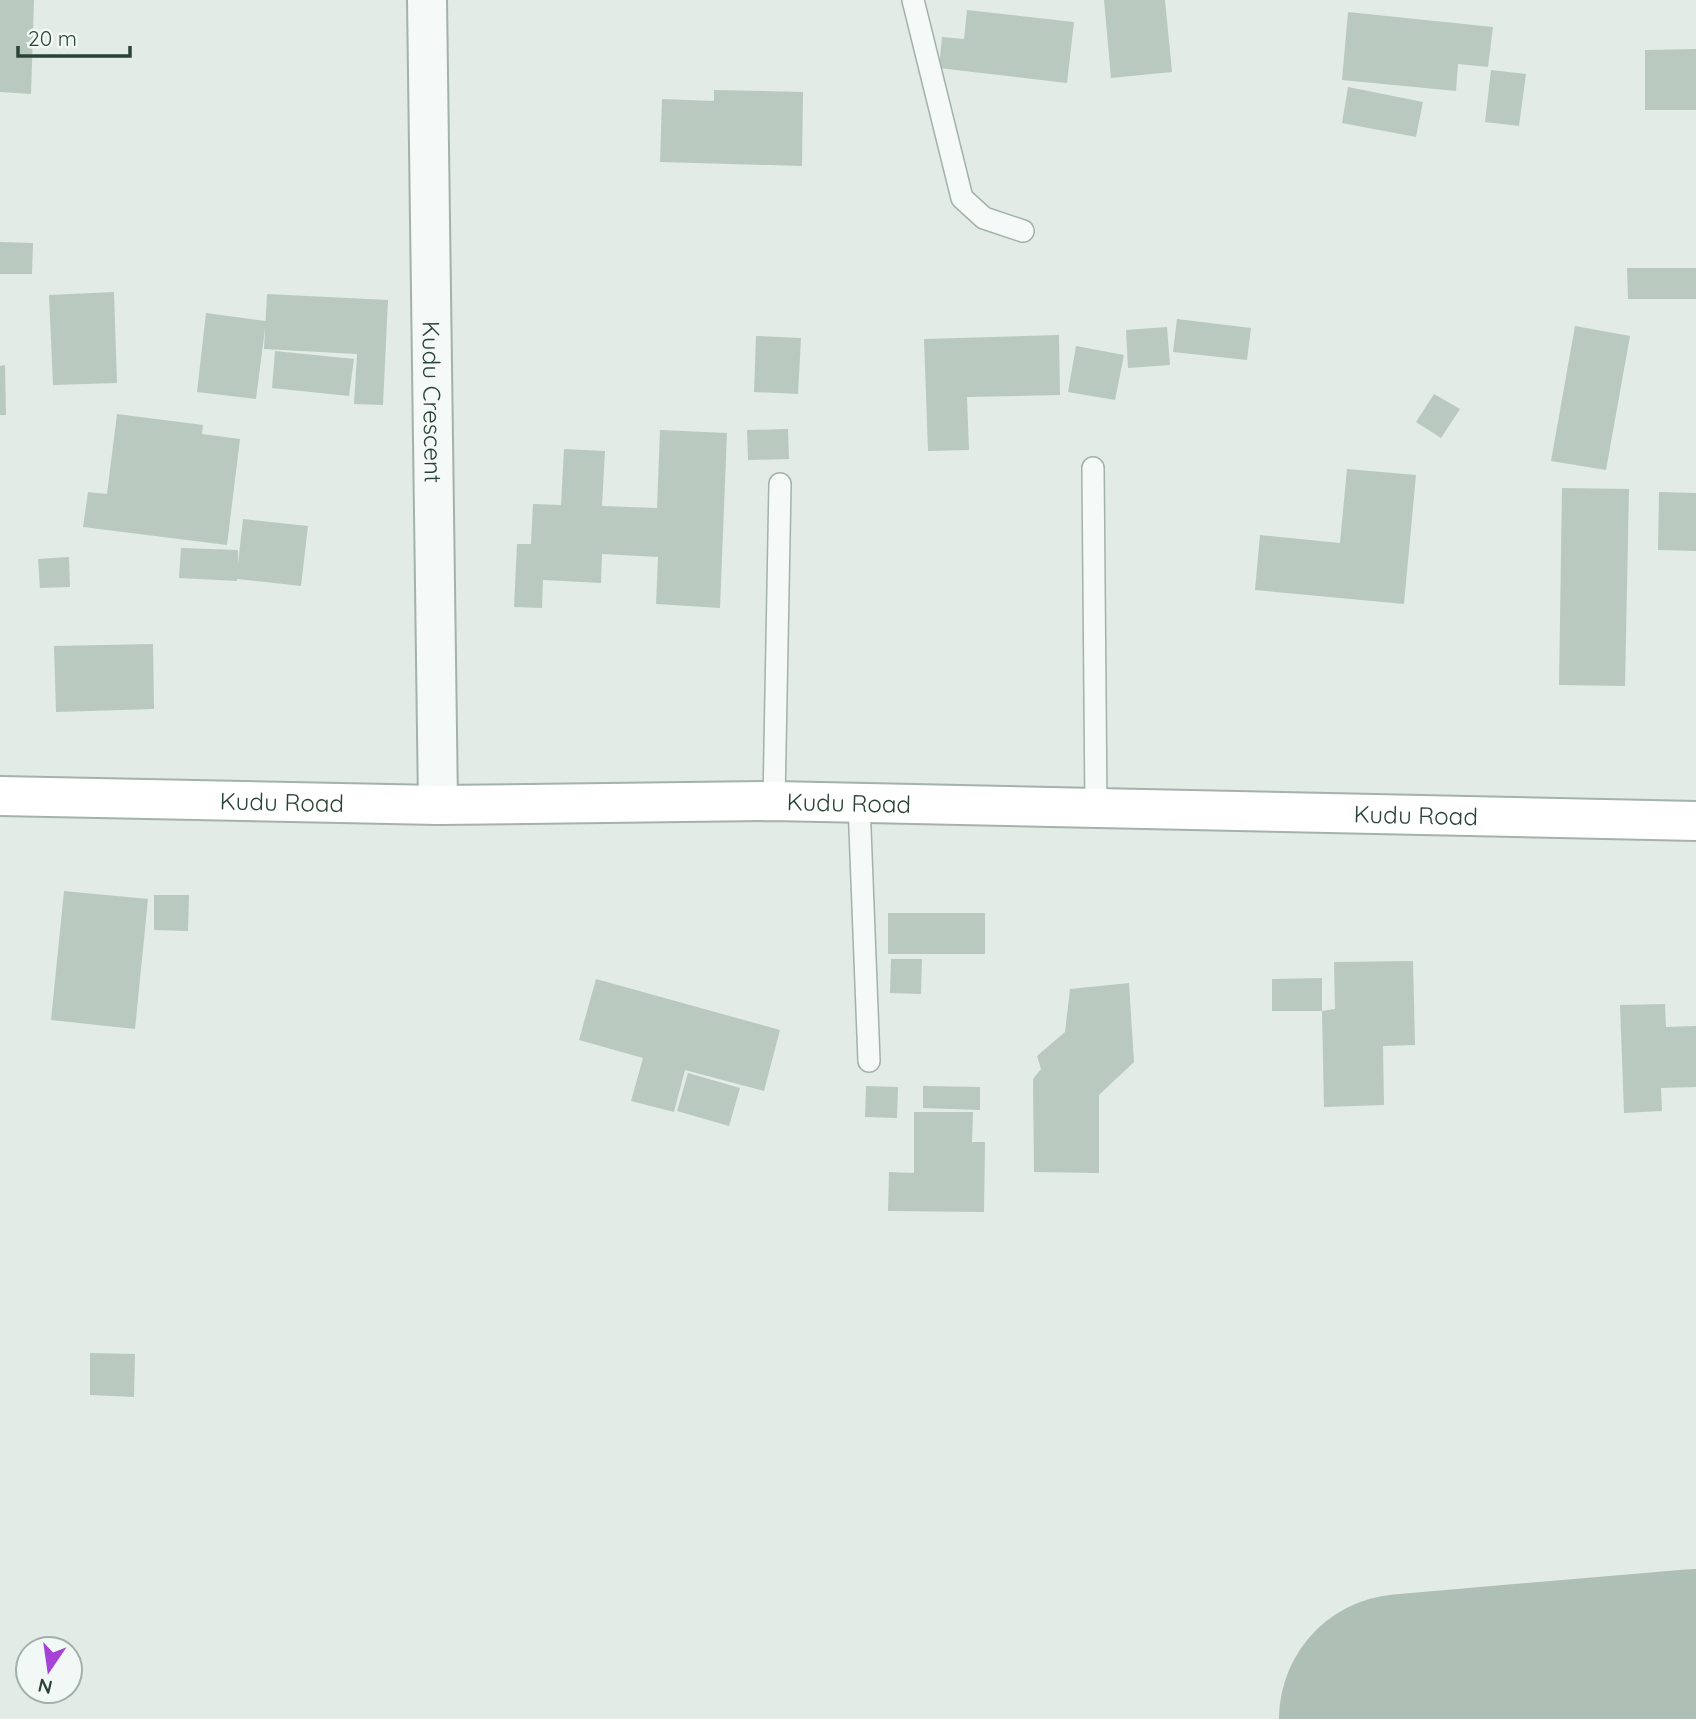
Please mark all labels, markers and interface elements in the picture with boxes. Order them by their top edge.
scale bar [18,14,130,58]
text: 20 m [28,25,77,51]
street label: Kudu Crescent [416,321,449,483]
street label: Kudu Road [219,786,344,818]
street label: Kudu Road [786,786,911,819]
street label: Kudu Road [1353,799,1478,831]
north arrow [14,1635,84,1705]
text: N [36,1673,55,1700]

